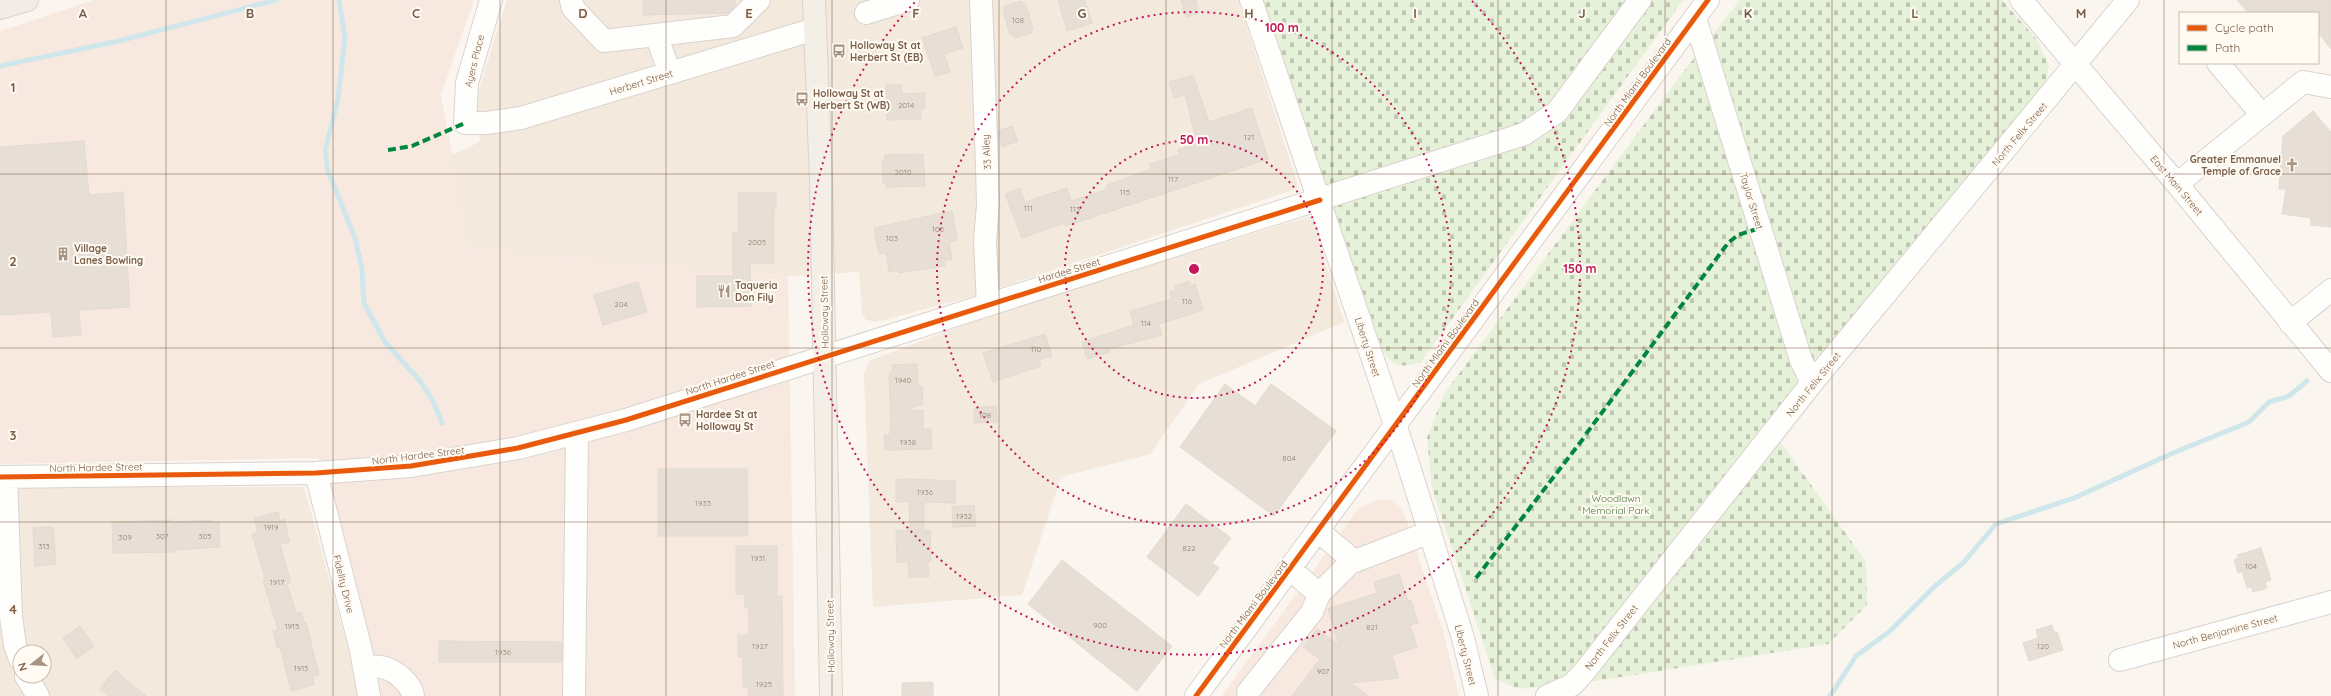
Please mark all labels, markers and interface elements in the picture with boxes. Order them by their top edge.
text: A [79,5,88,21]
text: B [246,5,254,21]
text: C [412,5,420,21]
text: D [578,5,588,21]
text: E [745,5,753,21]
text: F [912,5,920,21]
text: G [1077,5,1087,21]
text: H [1244,5,1254,21]
text: I [1413,5,1417,21]
text: J [1578,5,1586,21]
text: K [1744,5,1753,21]
text: L [1911,5,1919,21]
text: M [2076,5,2086,21]
legend [2179,12,2319,64]
house number: 108 [1012,15,1024,25]
text: 100 m [1265,20,1299,35]
text: Cycle path [2215,20,2274,35]
street label: Ayers Place [462,33,487,89]
street label: North Miami Boulevard [1601,35,1674,129]
place label: Holloway St at Herbert St (EB) [850,39,924,64]
text: Path [2215,40,2240,55]
bus stop icon: Holloway St at Herbert St (EB) [831,43,847,59]
street label: Herbert Street [608,66,675,98]
text: 1 [10,79,16,95]
place label: Holloway St at Herbert St (WB) [813,87,890,112]
bus stop icon: Holloway St at Herbert St (WB) [794,91,810,107]
street label: North Felix Street [1989,99,2050,169]
house number: 2014 [898,100,914,110]
text: 50 m [1180,132,1208,147]
house number: 121 [1244,132,1254,142]
street label: 33 Alley [979,134,994,170]
street label: East Main Street [2148,152,2206,219]
place label: Greater Emmanuel Temple of Grace [2190,153,2281,178]
church icon: Greater Emmanuel Temple of Grace [2284,157,2300,173]
house number: 2010 [895,167,912,177]
street label: Taylor Street [1737,171,1767,232]
house number: 117 [1168,174,1178,184]
house number: 115 [1120,187,1130,197]
house number: 111 [1024,203,1032,213]
house number: 113 [1070,204,1080,214]
house number: 105 [932,224,944,234]
house number: 103 [886,233,898,243]
house number: 2005 [748,237,766,247]
place label: Village Lanes Bowling [74,242,143,267]
building icon: Village Lanes Bowling [55,246,71,262]
text: 2 [9,253,17,269]
street label: Hardee Street [1036,255,1102,286]
text: 150 m [1563,261,1597,276]
centre of rings [1187,262,1201,276]
street label: Holloway Street [817,275,832,349]
place label: Taqueria Don Fily [735,279,778,304]
restaurant icon: Taqueria Don Fily [716,283,732,299]
house number: 116 [1182,296,1193,306]
street label: North Miami Boulevard [1409,296,1482,390]
house number: 204 [614,299,628,309]
street label: Liberty Street [1352,316,1383,379]
house number: 114 [1141,318,1151,328]
house number: 110 [1031,344,1042,354]
street label: North Felix Street [1783,349,1844,419]
street label: North Hardee Street [684,357,777,398]
house number: 1940 [895,375,911,385]
place label: Hardee St at Holloway St [696,408,758,433]
house number: 108 [979,410,991,420]
bus stop icon: Hardee St at Holloway St [677,412,693,428]
text: 3 [10,427,17,443]
house number: 1938 [900,437,916,447]
street label: North Hardee Street [371,443,466,468]
house number: 804 [1282,453,1296,463]
street label: North Hardee Street [49,460,143,475]
house number: 1936 [917,487,934,497]
park label: Woodlawn Memorial Park [1582,492,1650,517]
house number: 1933 [695,498,711,508]
house number: 1932 [956,511,973,521]
house number: 1919 [264,522,279,532]
house number: 307 [156,531,168,541]
house number: 305 [198,531,212,541]
house number: 309 [118,532,132,542]
house number: 313 [38,541,50,551]
house number: 822 [1182,543,1196,553]
house number: 1931 [751,553,765,563]
street label: Fidelity Drive [330,554,357,615]
street label: North Miami Boulevard [1216,558,1291,651]
house number: 104 [2245,561,2257,571]
house number: 1917 [270,577,284,587]
street label: Holloway Street [823,599,838,673]
text: 4 [9,601,17,617]
street label: North Felix Street [1582,602,1641,673]
street label: North Benjamine Street [2171,611,2280,652]
house number: 900 [1093,620,1107,630]
house number: 1915 [285,621,299,631]
house number: 821 [1366,622,1378,632]
street label: Liberty Street [1452,623,1479,687]
house number: 1927 [752,641,768,651]
house number: 120 [2037,641,2049,651]
north arrow [12,644,52,684]
house number: 1936 [495,647,512,657]
text: N [15,661,30,673]
house number: 1913 [294,663,308,673]
house number: 907 [1317,666,1329,676]
house number: 1925 [756,679,772,689]

